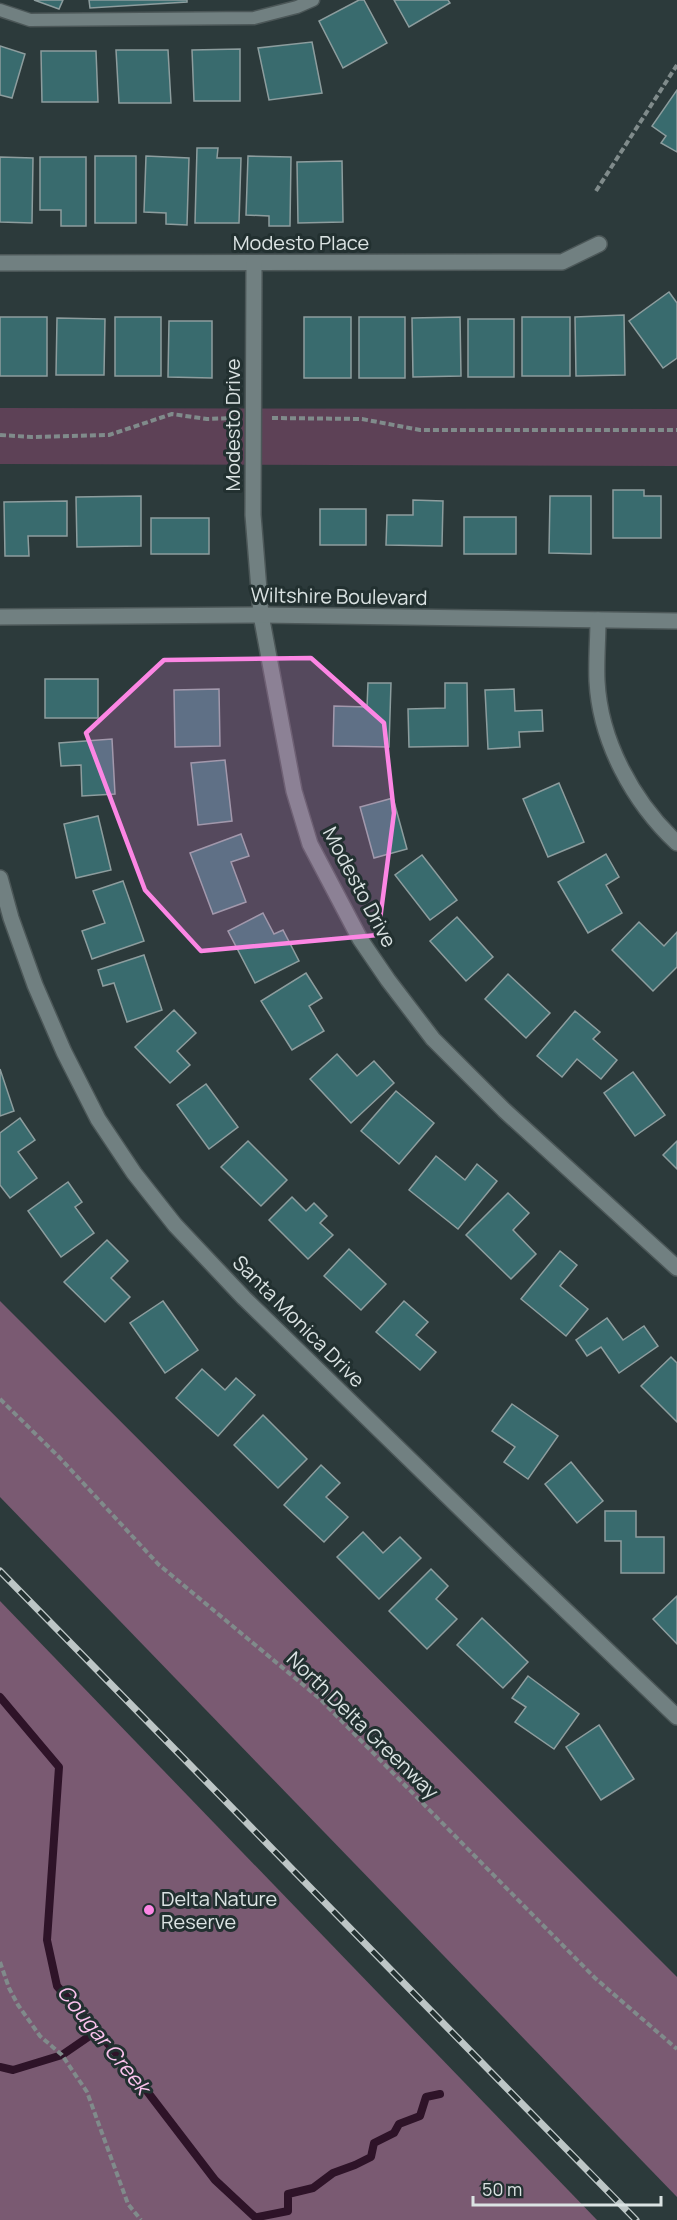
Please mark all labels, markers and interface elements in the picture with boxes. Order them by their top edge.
street label: Modesto Place [233,229,369,256]
street label: Modesto Drive [219,359,246,491]
street label: Wiltshire Boulevard [250,581,428,611]
street label: Modesto Drive [317,822,403,952]
street label: Santa Monica Drive [227,1249,371,1393]
street label: North Delta Greenway [281,1645,445,1805]
place label: Delta Nature Reserve [161,1885,277,1935]
marker: Delta Nature Reserve [142,1903,156,1917]
water label: Cougar Creek [51,1978,158,2102]
scale bar [473,2169,660,2207]
text: 50 m [482,2177,522,2201]

